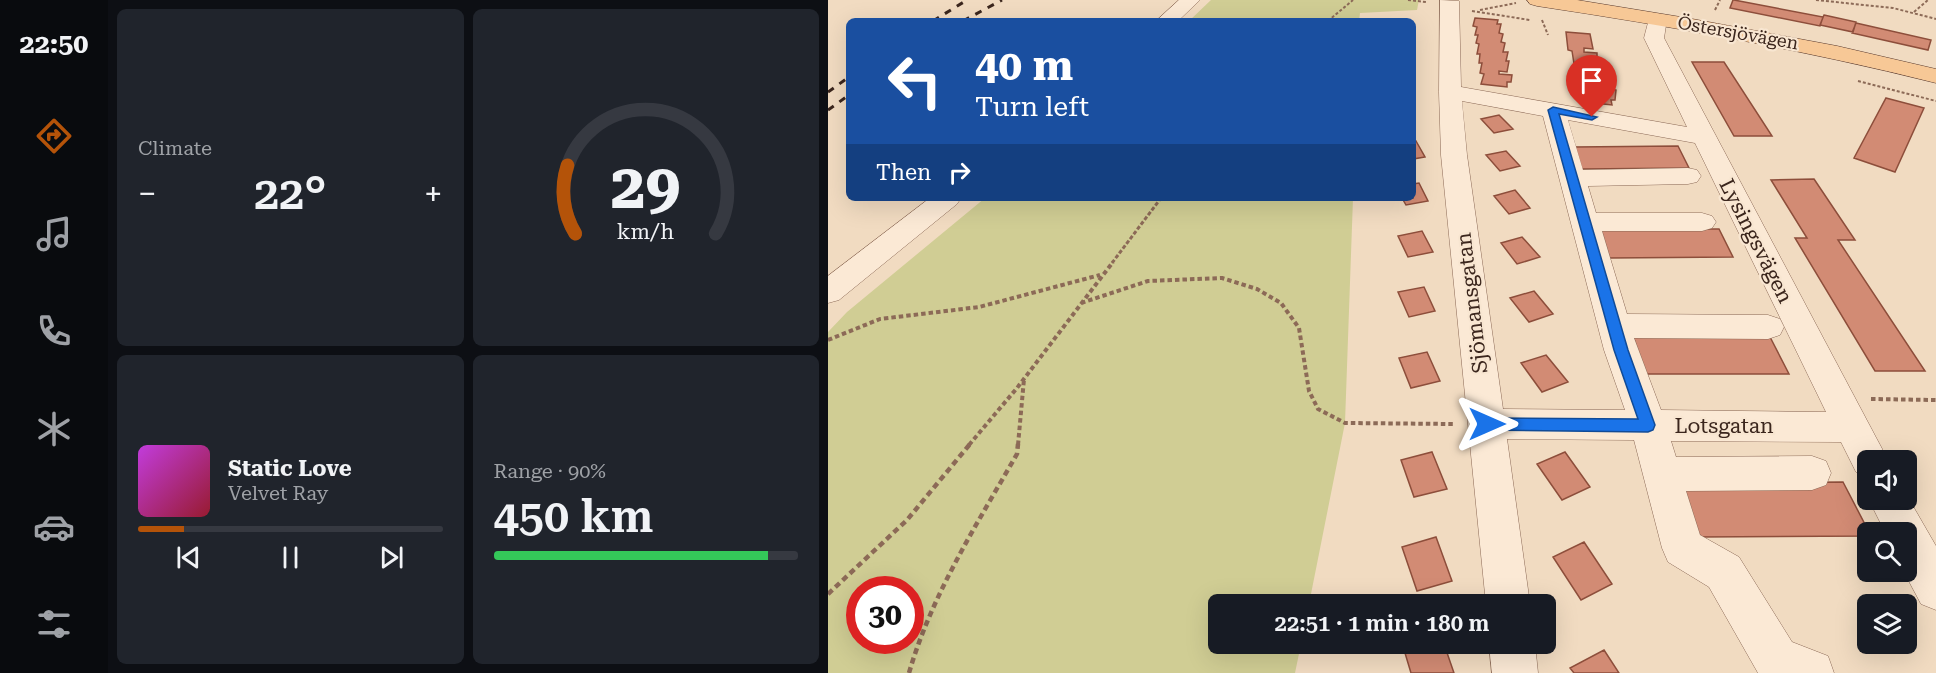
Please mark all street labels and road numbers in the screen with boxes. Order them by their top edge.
street label: Östersjövägen [1676,12,1801,54]
street label: Lysingsvägen [1714,175,1798,308]
street label: Sjömansgatan [1451,231,1493,375]
street label: Lotsgatan [1674,414,1774,438]

